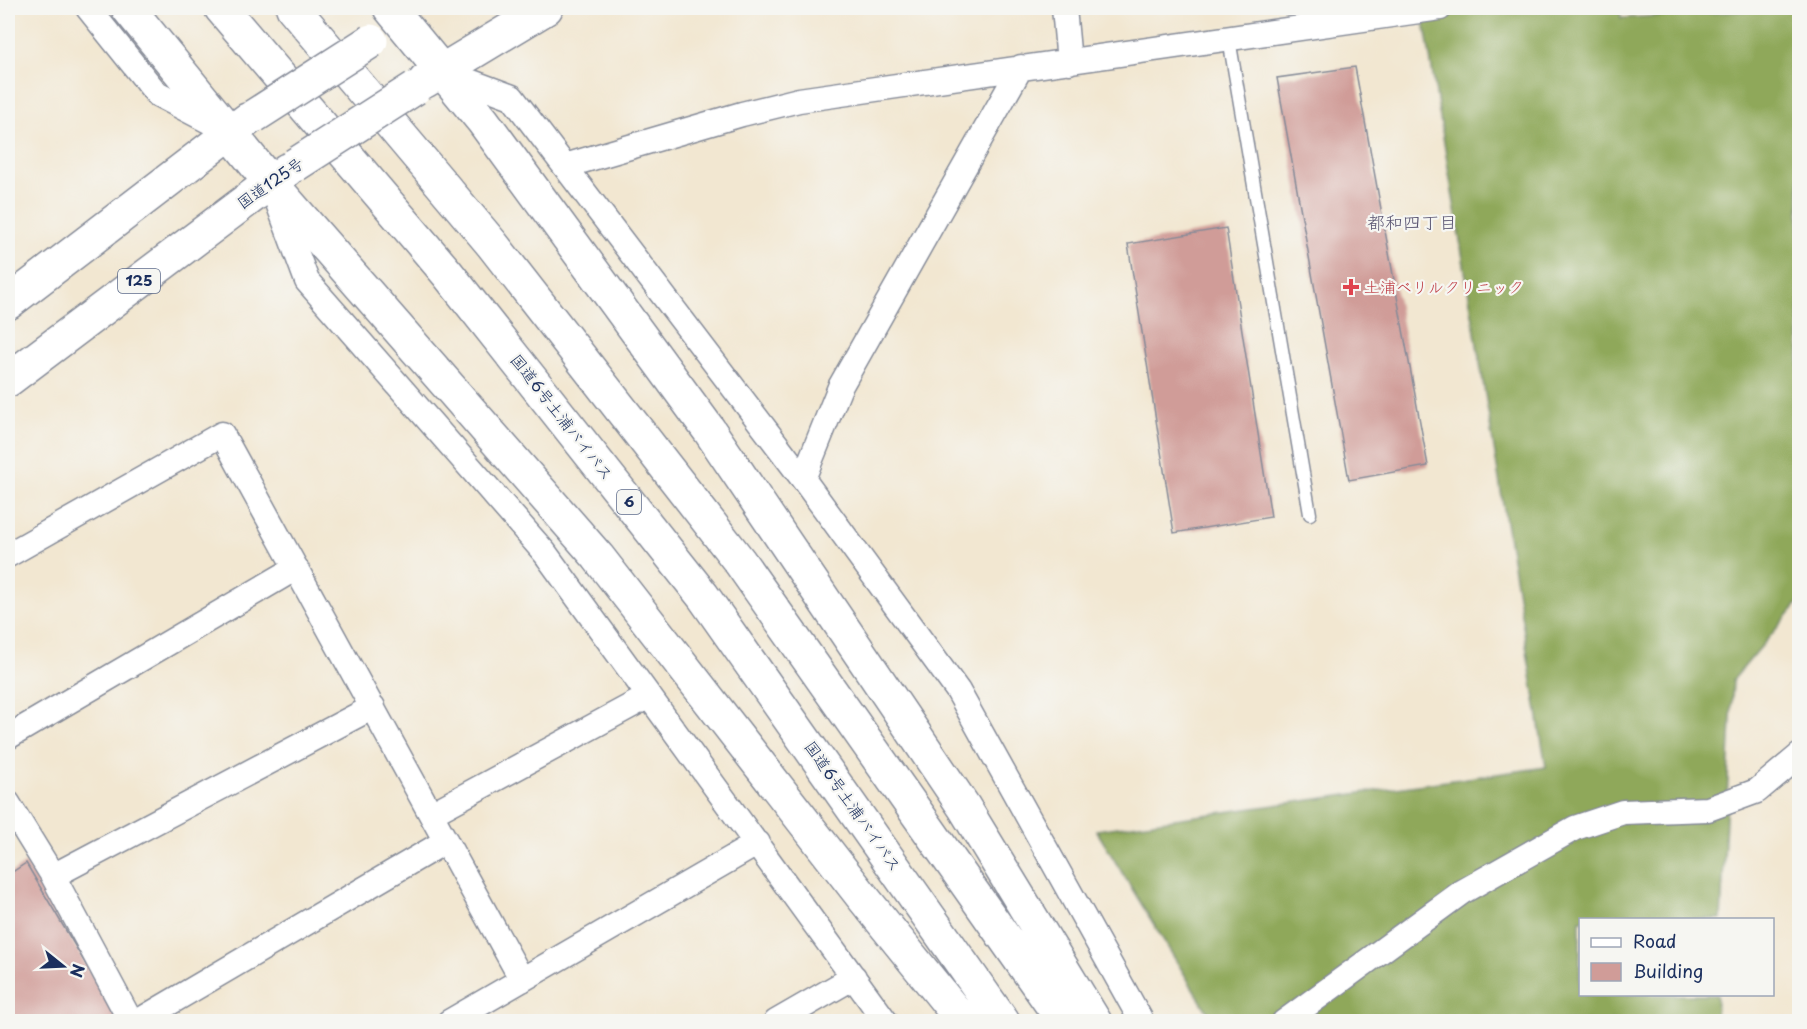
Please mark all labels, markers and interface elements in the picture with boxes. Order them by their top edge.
street label: 国道125号 [231,150,308,214]
district label: 都和四丁目 [1367,208,1457,235]
road number: 125 [118,269,160,293]
place label: 土浦ベリルクリニック [1364,274,1524,298]
marker: 土浦ベリルクリニック [1342,278,1360,296]
street label: 国道6号土浦バイパス [506,348,620,485]
road number: 6 [617,490,641,514]
street label: 国道6号土浦バイパス [800,735,908,876]
legend [1579,918,1774,996]
text: Road [1633,927,1677,954]
north arrow [33,936,93,996]
text: Building [1633,957,1703,984]
text: N [65,961,92,981]

